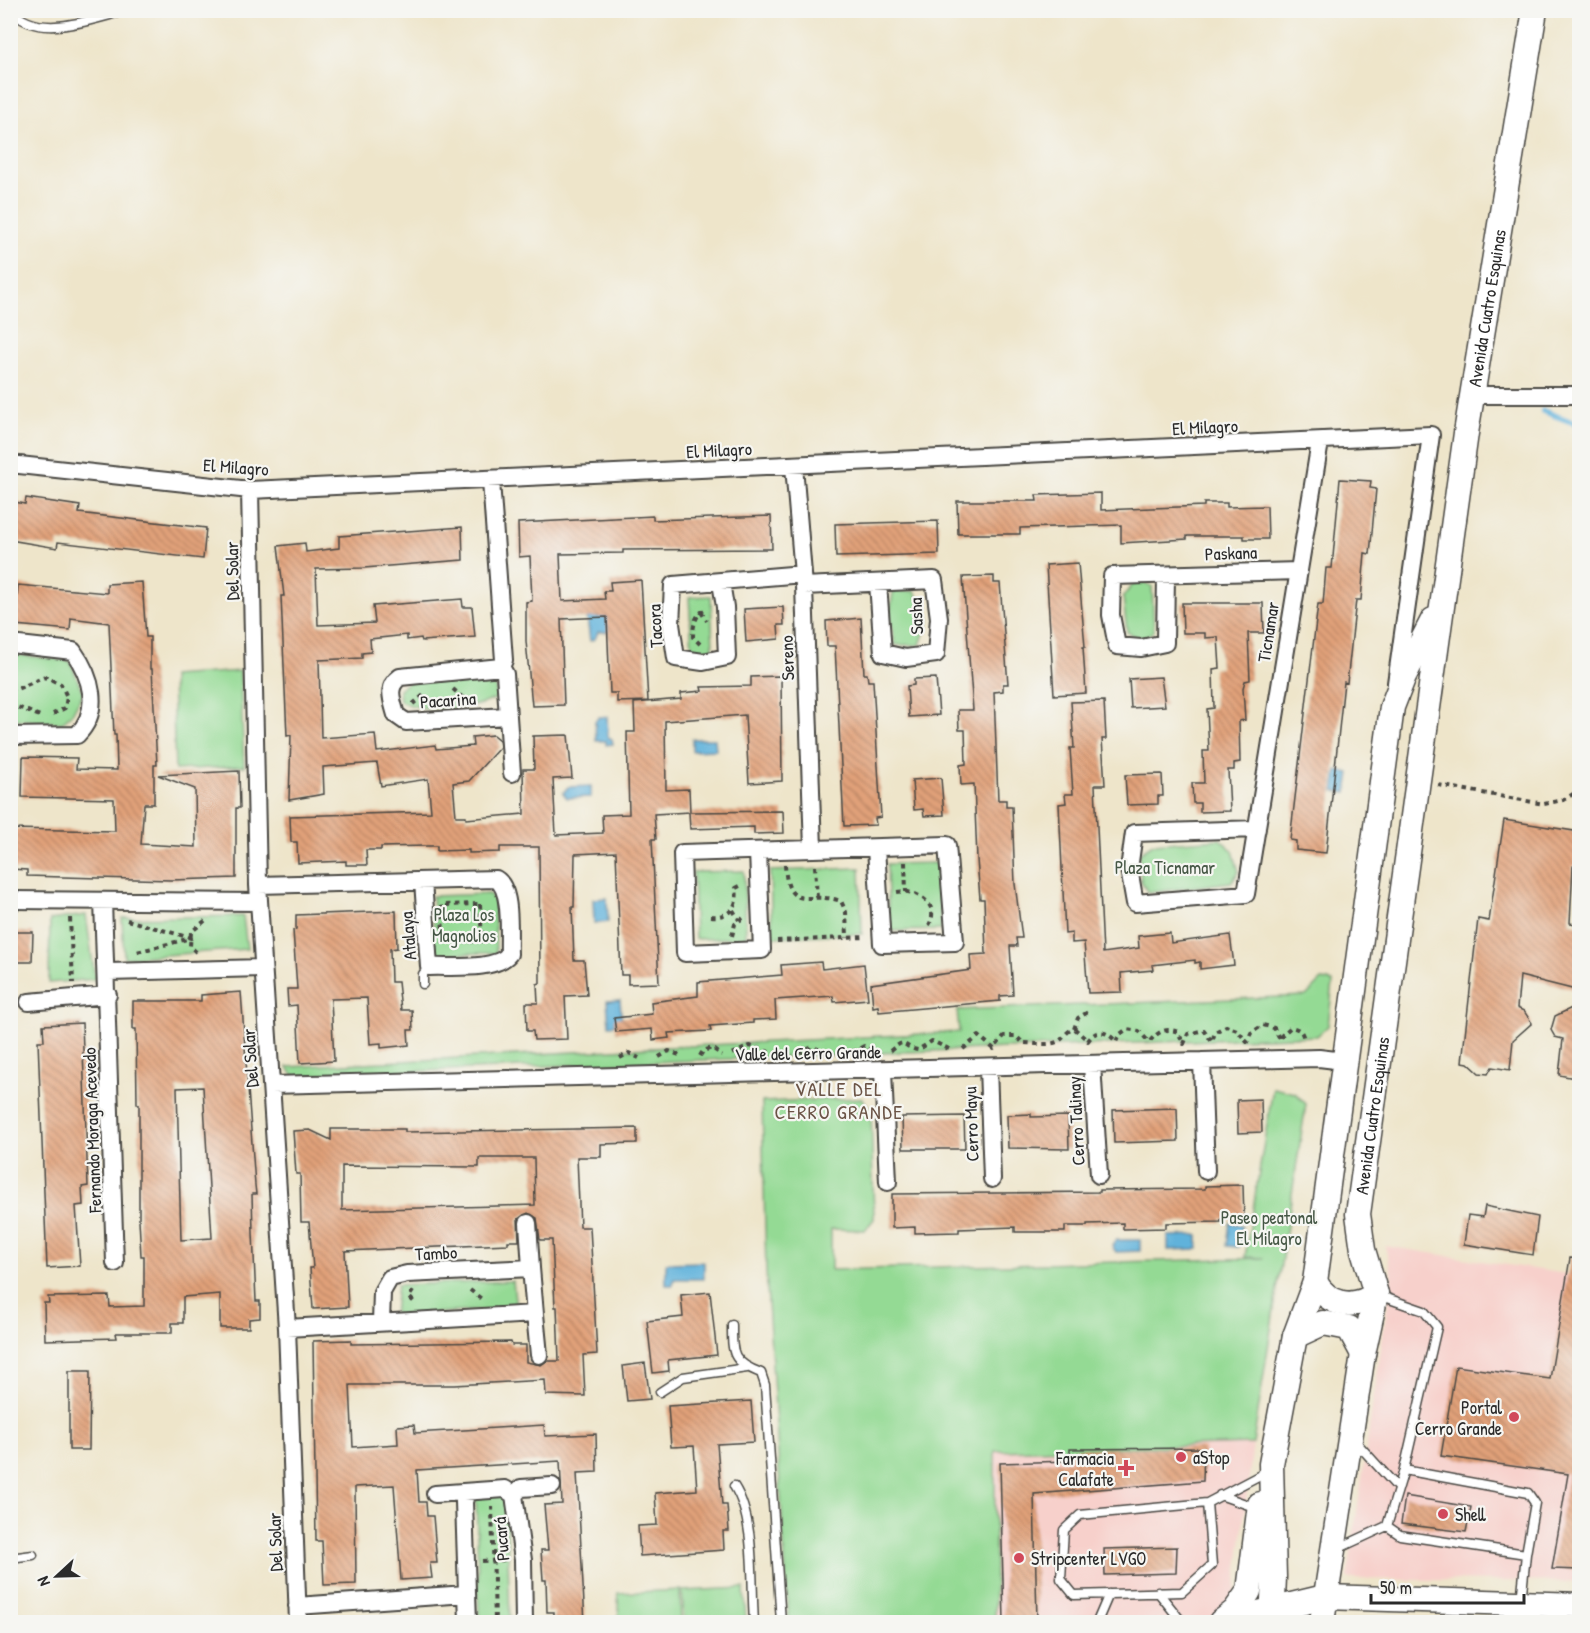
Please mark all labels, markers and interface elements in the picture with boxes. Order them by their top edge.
street label: Avenida Cuatro Esquinas [1461,227,1512,388]
street label: El Milagro [1172,413,1238,441]
street label: El Milagro [686,436,752,464]
street label: El Milagro [202,452,270,482]
street label: Paskana [1204,540,1258,566]
street label: Del Solar [219,541,245,601]
street label: Sasha [903,597,929,635]
street label: Ticnamar [1251,600,1285,664]
street label: Tacora [641,604,669,648]
street label: Sereno [774,635,800,681]
street label: Pacarina [419,686,477,714]
park label: Plaza Ticnamar [1115,855,1215,880]
park label: Plaza Los Magnolios [432,902,496,948]
street label: Atalaya [393,911,423,961]
street label: Del Solar [235,1028,265,1088]
street label: Avenida Cuatro Esquinas [1348,1035,1395,1196]
street label: Valle del Cerro Grande [735,1039,881,1067]
street label: Fernando Moraga Acevedo [77,1047,107,1214]
district label: VALLE DEL CERRO GRANDE [774,1075,904,1125]
street label: Cerro Talinay [1061,1075,1091,1166]
street label: Cerro Mayu [957,1086,985,1162]
park label: Paseo peatonal El Milagro [1221,1205,1317,1251]
street label: Tambo [414,1239,458,1267]
place label: Portal Cerro Grande [1415,1395,1502,1441]
marker: Portal Cerro Grande [1507,1410,1521,1424]
place label: aStop [1193,1445,1230,1470]
place label: Farmacia Calafate [1055,1446,1114,1492]
marker: aStop [1174,1450,1188,1464]
marker: Farmacia Calafate [1119,1461,1133,1475]
place label: Shell [1455,1502,1486,1527]
marker: Shell [1436,1507,1450,1521]
street label: Del Solar [261,1512,289,1572]
street label: Pucará [487,1516,515,1562]
north arrow [27,1546,87,1606]
place label: Stripcenter LVGO [1031,1546,1146,1571]
marker: Stripcenter LVGO [1012,1551,1026,1565]
scale bar [1371,1567,1524,1605]
text: N [31,1573,55,1590]
text: 50 m [1380,1575,1412,1600]

